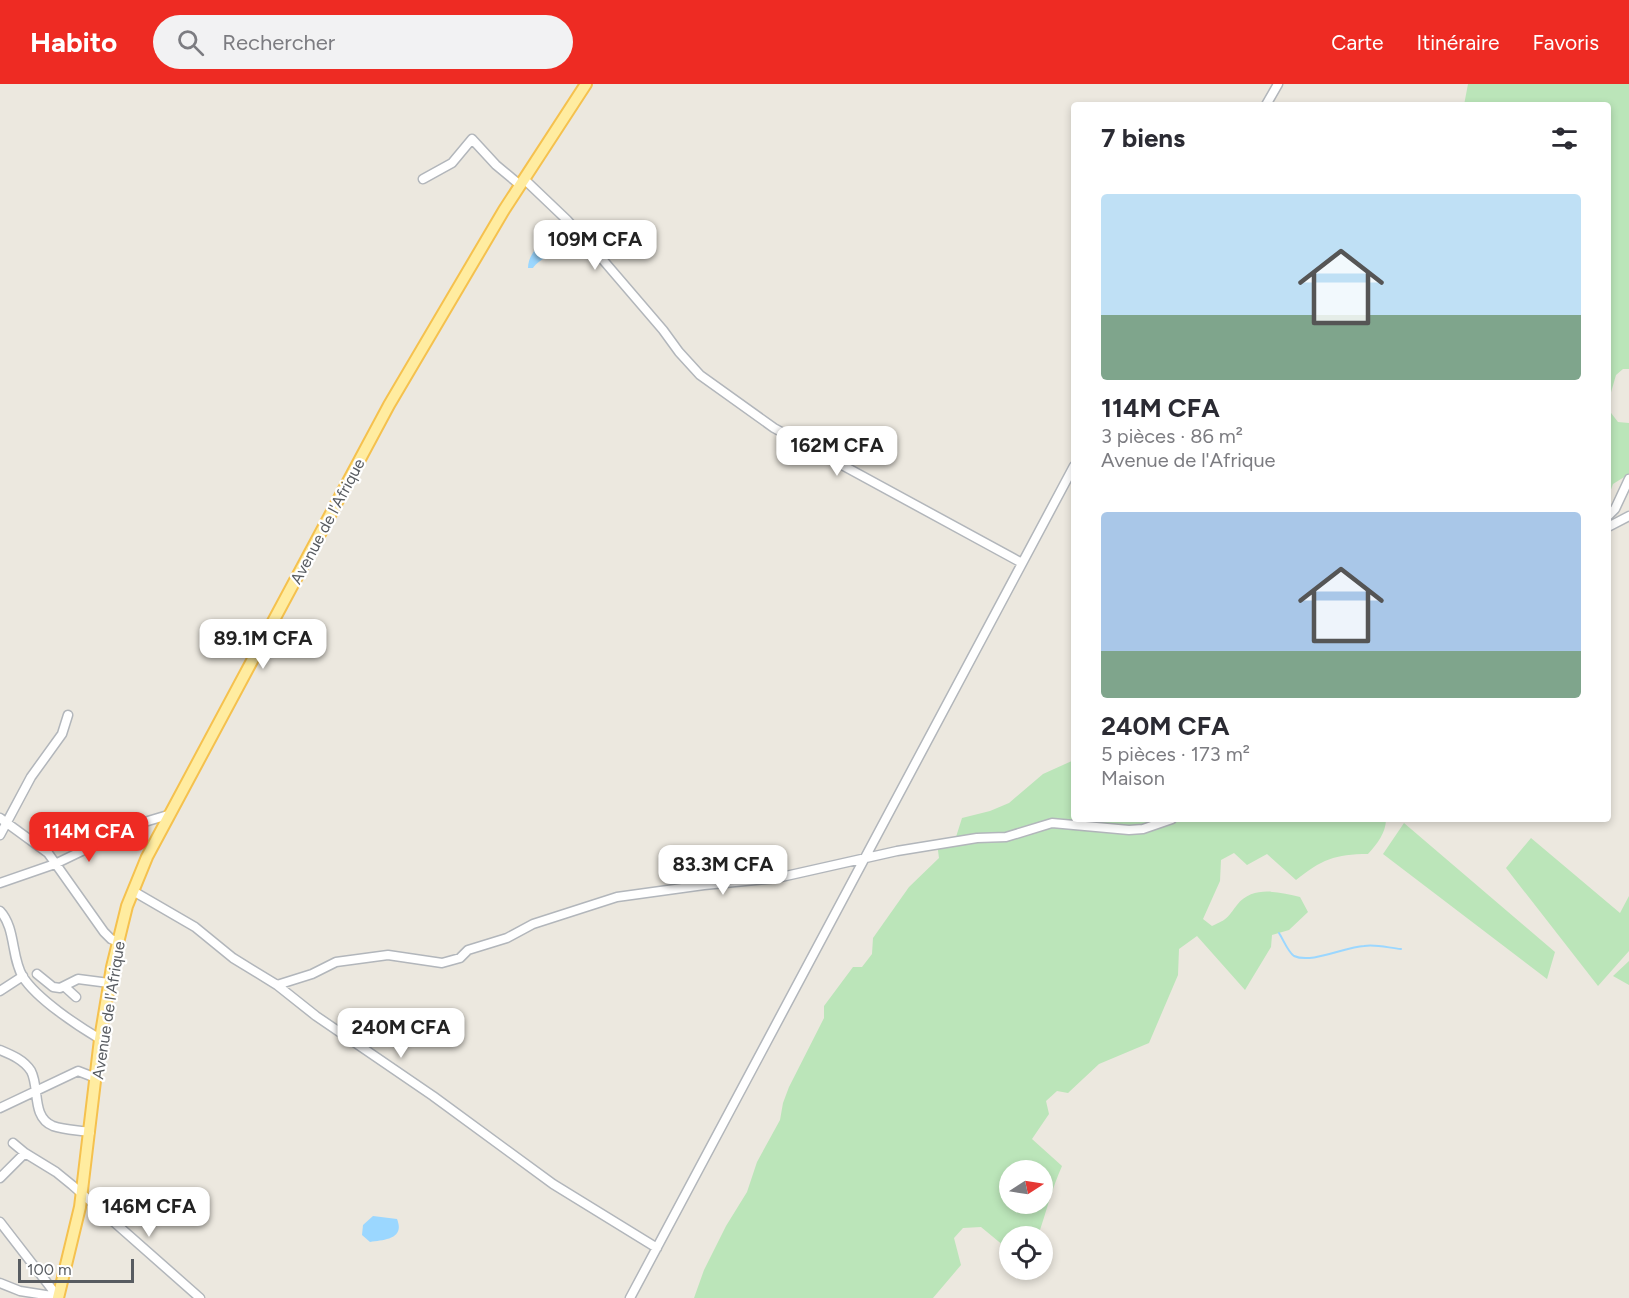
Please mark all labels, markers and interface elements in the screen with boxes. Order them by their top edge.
search box [153,15,573,69]
text: Habito [30,25,117,59]
icon: search [174,26,207,59]
text: Rechercher [222,29,335,56]
text: Carte [1331,30,1384,55]
text: Itinéraire [1417,30,1500,55]
text: Favoris [1533,30,1599,55]
text: 7 biens [1101,122,1185,154]
icon: filters [1548,122,1581,155]
pin: 109M CFA [533,220,657,271]
text: 109M CFA [548,227,642,251]
icon: home [1287,233,1395,341]
text: 114M CFA [1101,392,1220,424]
text: 3 pièces · 86 m² [1101,424,1243,448]
pin: 162M CFA [775,426,899,477]
text: 162M CFA [790,433,884,457]
text: Avenue de l'Afrique [1101,448,1276,472]
street label: Avenue de l'Afrique [286,455,369,587]
icon: home [1287,551,1395,659]
pin: 89.1M CFA [194,619,332,670]
text: 89.1M CFA [214,626,313,650]
text: 240M CFA [1101,710,1230,742]
text: 5 pièces · 173 m² [1101,742,1250,766]
text: Maison [1101,766,1165,790]
pin: 114M CFA [27,812,151,863]
text: 114M CFA [43,819,135,843]
pin: 83.3M CFA [654,845,792,896]
text: 83.3M CFA [672,852,774,876]
street label: Avenue de l'Afrique [88,939,129,1081]
pin: 240M CFA [339,1008,463,1059]
text: 240M CFA [352,1015,450,1039]
north arrow [999,1160,1053,1214]
map controls [999,1160,1053,1280]
pin: 146M CFA [87,1187,211,1238]
text: 146M CFA [102,1194,196,1218]
button: locate [999,1226,1053,1280]
scale bar [18,1256,134,1284]
text: 100 m [27,1260,72,1279]

